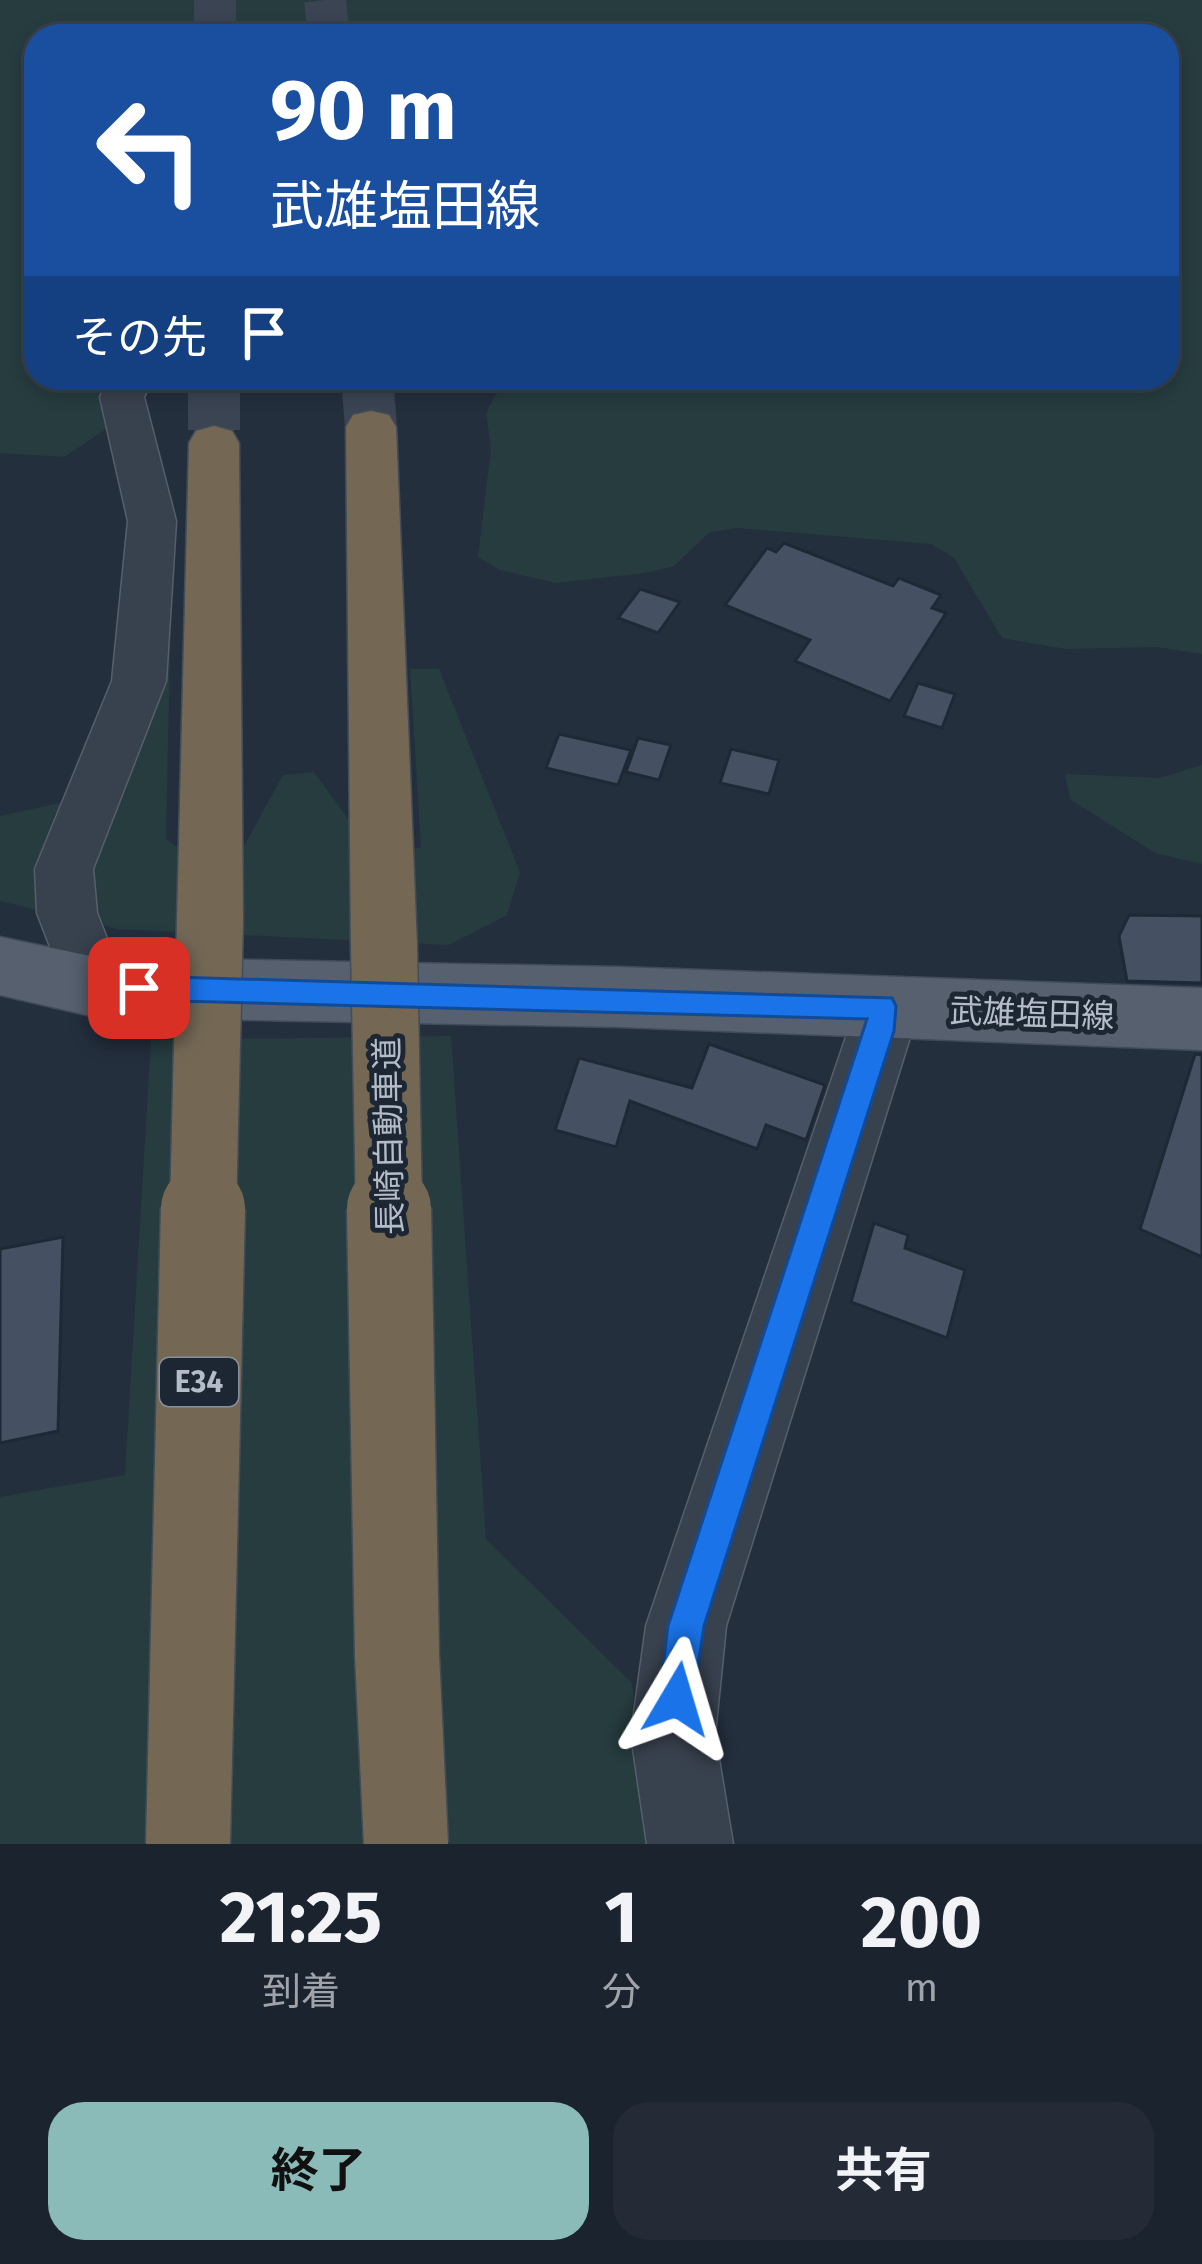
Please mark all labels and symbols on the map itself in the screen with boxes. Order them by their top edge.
pin [88,937,190,1039]
street label: 武雄塩田線 [949,991,1115,1037]
street label: 長崎自動車道 [367,1037,411,1235]
road number: E34 [160,1358,238,1406]
position arrow [614,1636,740,1762]

